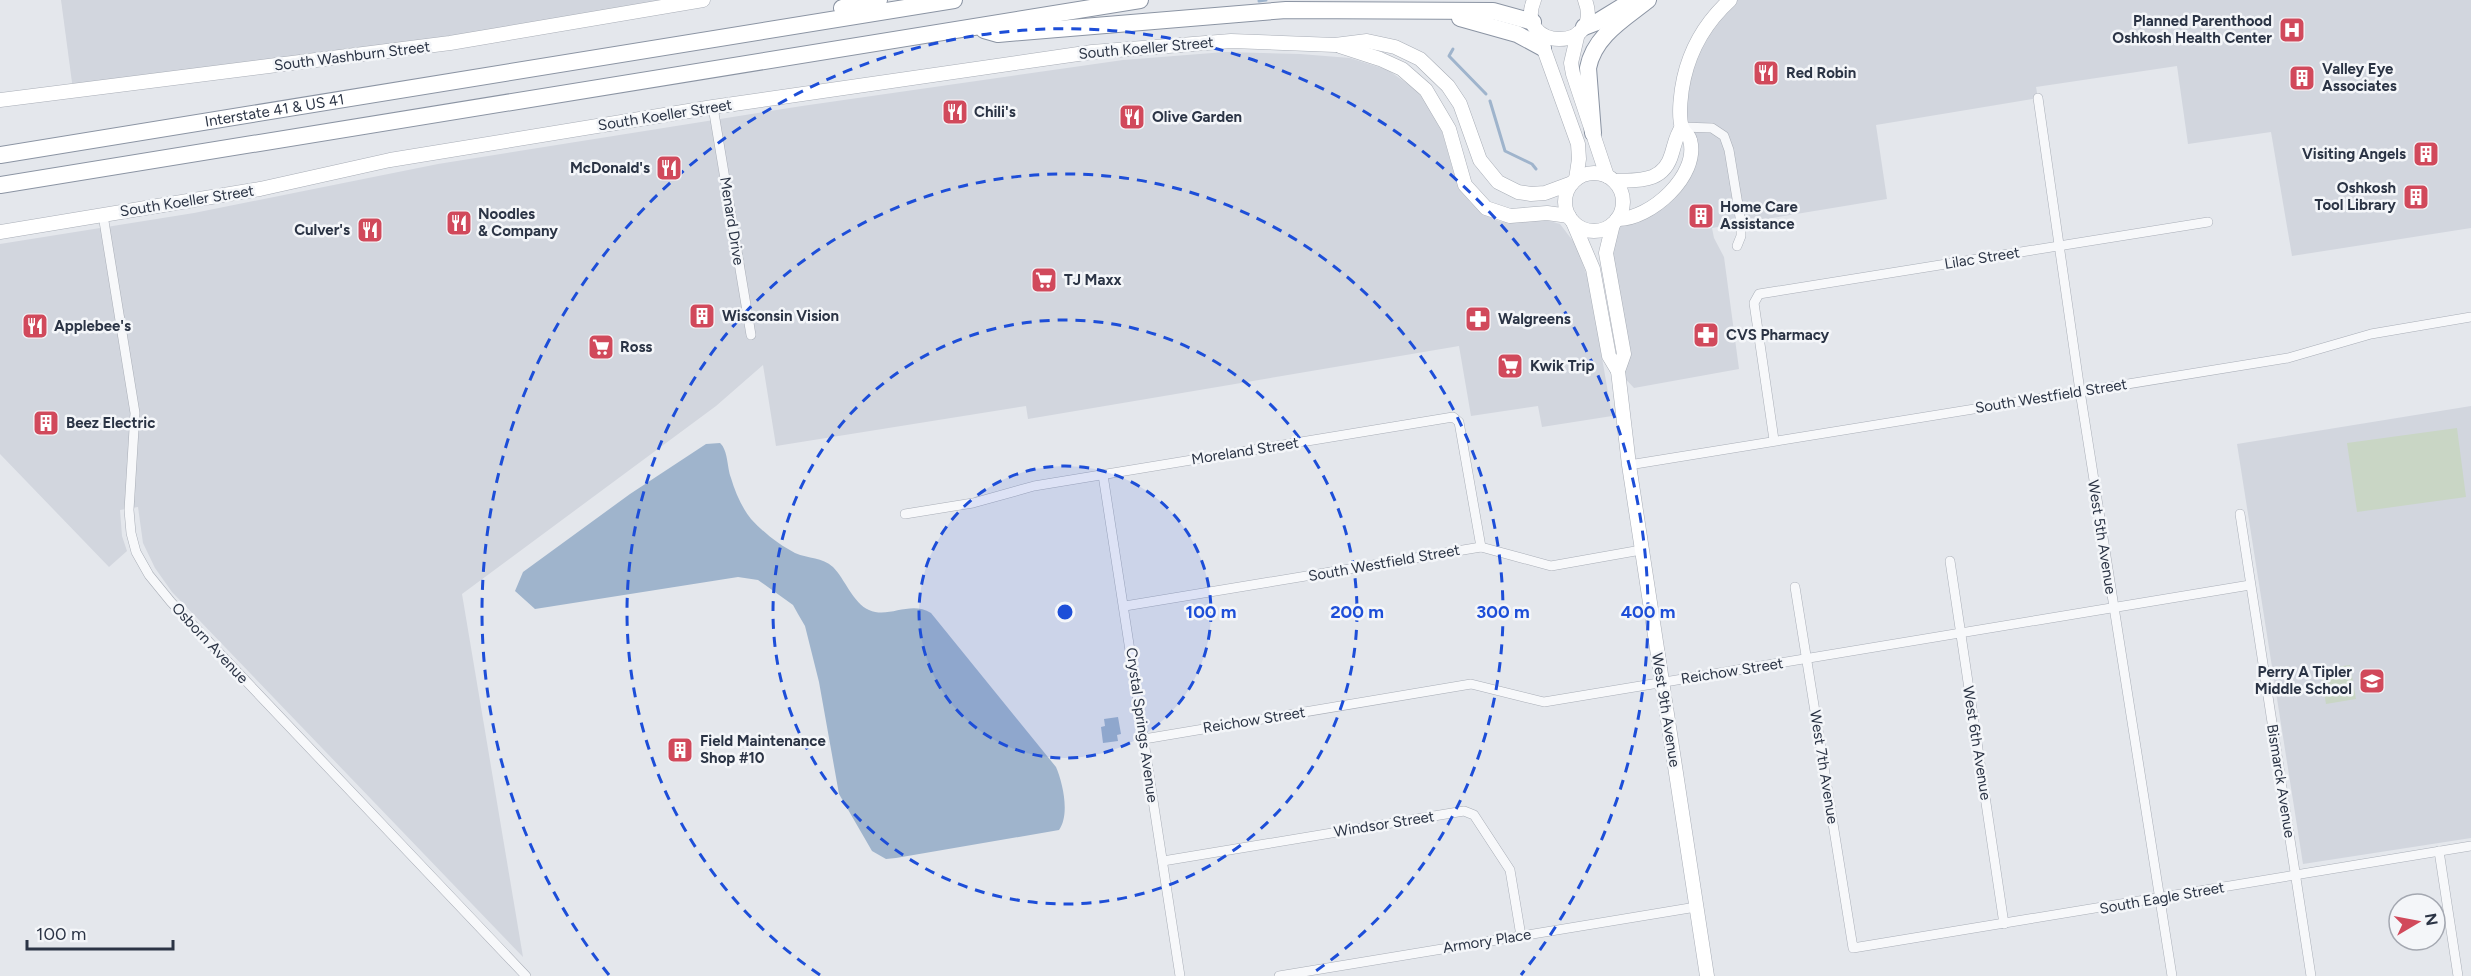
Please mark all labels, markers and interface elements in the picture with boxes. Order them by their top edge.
place label: Planned Parenthood Oshkosh Health Center [2112,12,2272,47]
hospital icon: Planned Parenthood Oshkosh Health Center [2277,15,2307,45]
street label: South Koeller Street [1078,33,1215,63]
street label: South Washburn Street [273,37,431,75]
restaurant icon: Red Robin [1751,58,1781,88]
place label: Valley Eye Associates [2322,60,2397,95]
building icon: Valley Eye Associates [2287,63,2317,93]
place label: Red Robin [1786,64,1856,82]
street label: Interstate 41 & US 41 [203,90,345,131]
street label: South Koeller Street [597,95,734,134]
restaurant icon: Chili's [940,97,970,127]
restaurant icon: Olive Garden [1117,102,1147,132]
place label: Chili's [974,103,1016,121]
place label: Olive Garden [1152,108,1242,126]
building icon: Visiting Angels [2411,139,2441,169]
place label: Visiting Angels [2302,145,2406,163]
restaurant icon: McDonald's [654,153,684,183]
place label: McDonald's [570,159,650,177]
street label: Menard Drive [716,176,748,266]
place label: Oshkosh Tool Library [2315,179,2396,214]
street label: South Koeller Street [119,181,256,220]
building icon: Oshkosh Tool Library [2401,182,2431,212]
place label: Home Care Assistance [1720,198,1798,233]
building icon: Home Care Assistance [1686,201,1716,231]
place label: Noodles & Company [478,205,558,240]
restaurant icon: Noodles & Company [444,208,474,238]
restaurant icon: Culver's [355,215,385,245]
place label: Culver's [294,221,350,239]
street label: Lilac Street [1943,243,2021,273]
supermarket icon: TJ Maxx [1029,265,1059,295]
place label: TJ Maxx [1064,271,1122,289]
building icon: Wisconsin Vision [687,301,717,331]
pharmacy icon: Walgreens [1463,304,1493,334]
place label: Wisconsin Vision [722,307,839,325]
place label: Walgreens [1498,310,1571,328]
restaurant icon: Applebee's [20,311,50,341]
place label: Applebee's [54,317,131,335]
pharmacy icon: CVS Pharmacy [1691,320,1721,350]
place label: CVS Pharmacy [1726,326,1830,344]
supermarket icon: Ross [586,332,616,362]
place label: Ross [620,338,652,356]
supermarket icon: Kwik Trip [1495,351,1525,381]
place label: Kwik Trip [1530,357,1594,375]
street label: South Westfield Street [1974,375,2129,417]
building icon: Beez Electric [31,408,61,438]
place label: Beez Electric [66,414,155,432]
street label: Moreland Street [1190,434,1300,468]
street label: West 5th Avenue [2084,479,2120,595]
street label: South Westfield Street [1307,541,1462,585]
street label: Osborn Avenue [168,599,252,687]
text: 100 m [1186,601,1236,623]
text: 200 m [1330,601,1384,623]
text: 300 m [1476,601,1530,623]
text: 400 m [1621,601,1675,623]
centre of rings [1055,602,1075,622]
street label: Crystal Springs Avenue [1122,646,1162,804]
street label: West 9th Avenue [1648,652,1684,768]
street label: Reichow Street [1679,654,1785,688]
place label: Perry A Tipler Middle School [2255,663,2352,698]
school or university icon: Perry A Tipler Middle School [2357,666,2387,696]
street label: West 6th Avenue [1959,685,1995,801]
street label: Reichow Street [1201,703,1307,737]
street label: West 7th Avenue [1806,709,1842,825]
street label: Bismarck Avenue [2263,723,2299,839]
place label: Field Maintenance Shop #10 [700,732,826,767]
building icon: Field Maintenance Shop #10 [665,735,695,765]
street label: Windsor Street [1332,807,1436,841]
street label: South Eagle Street [2098,878,2226,918]
north arrow [2387,892,2447,952]
text: N [2421,912,2442,927]
scale bar [27,913,172,951]
text: 100 m [36,923,86,945]
street label: Armory Place [1441,925,1533,957]

